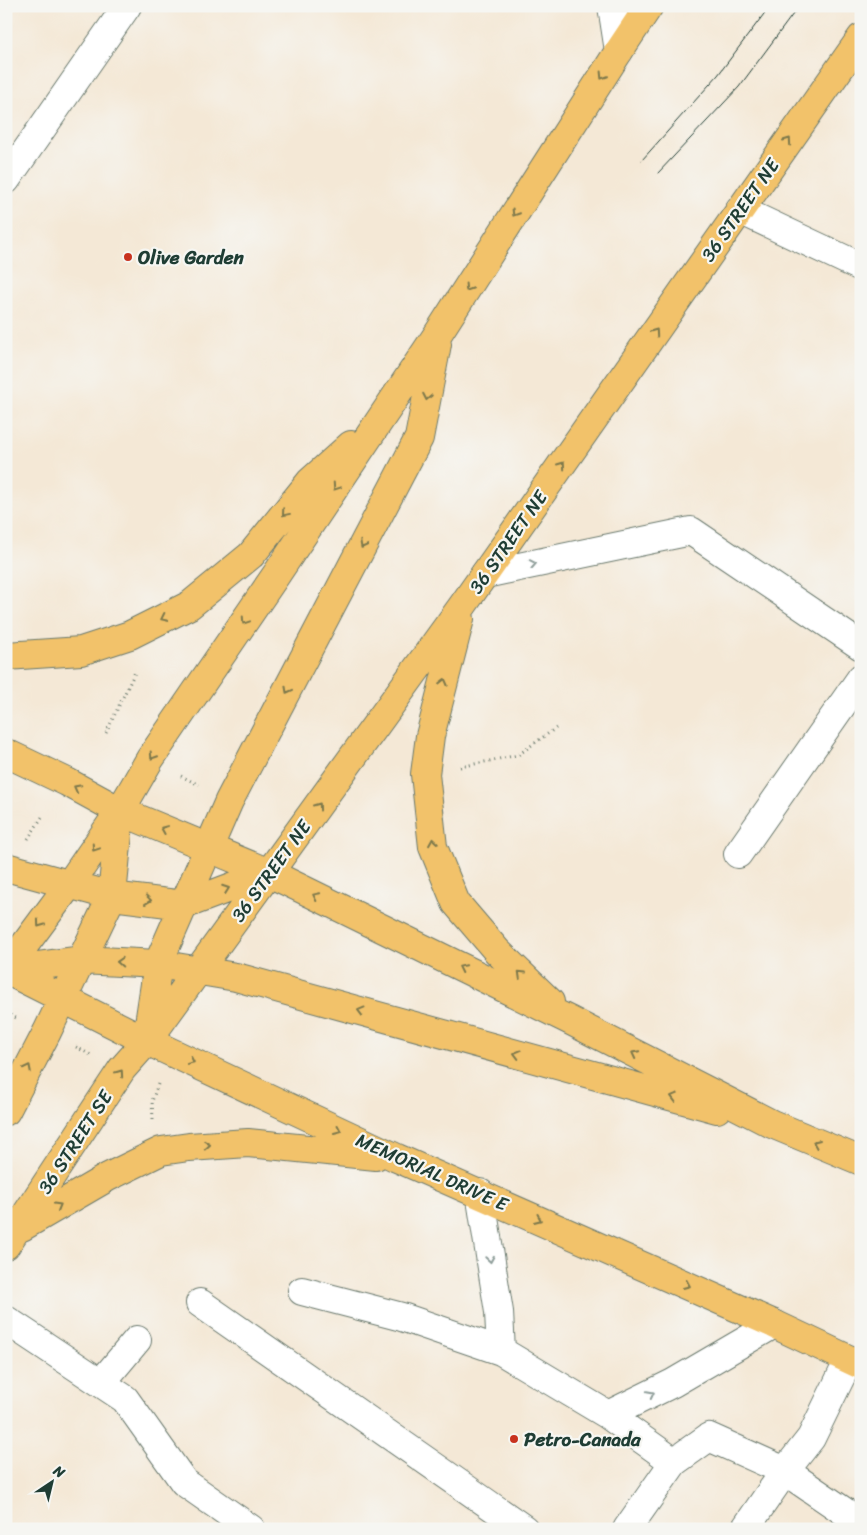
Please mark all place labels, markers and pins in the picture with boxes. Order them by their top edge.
place label: Olive Garden [138,241,244,274]
marker: Olive Garden [122,251,134,263]
place label: Petro-Canada [524,1423,641,1456]
marker: Petro-Canada [508,1433,520,1445]

